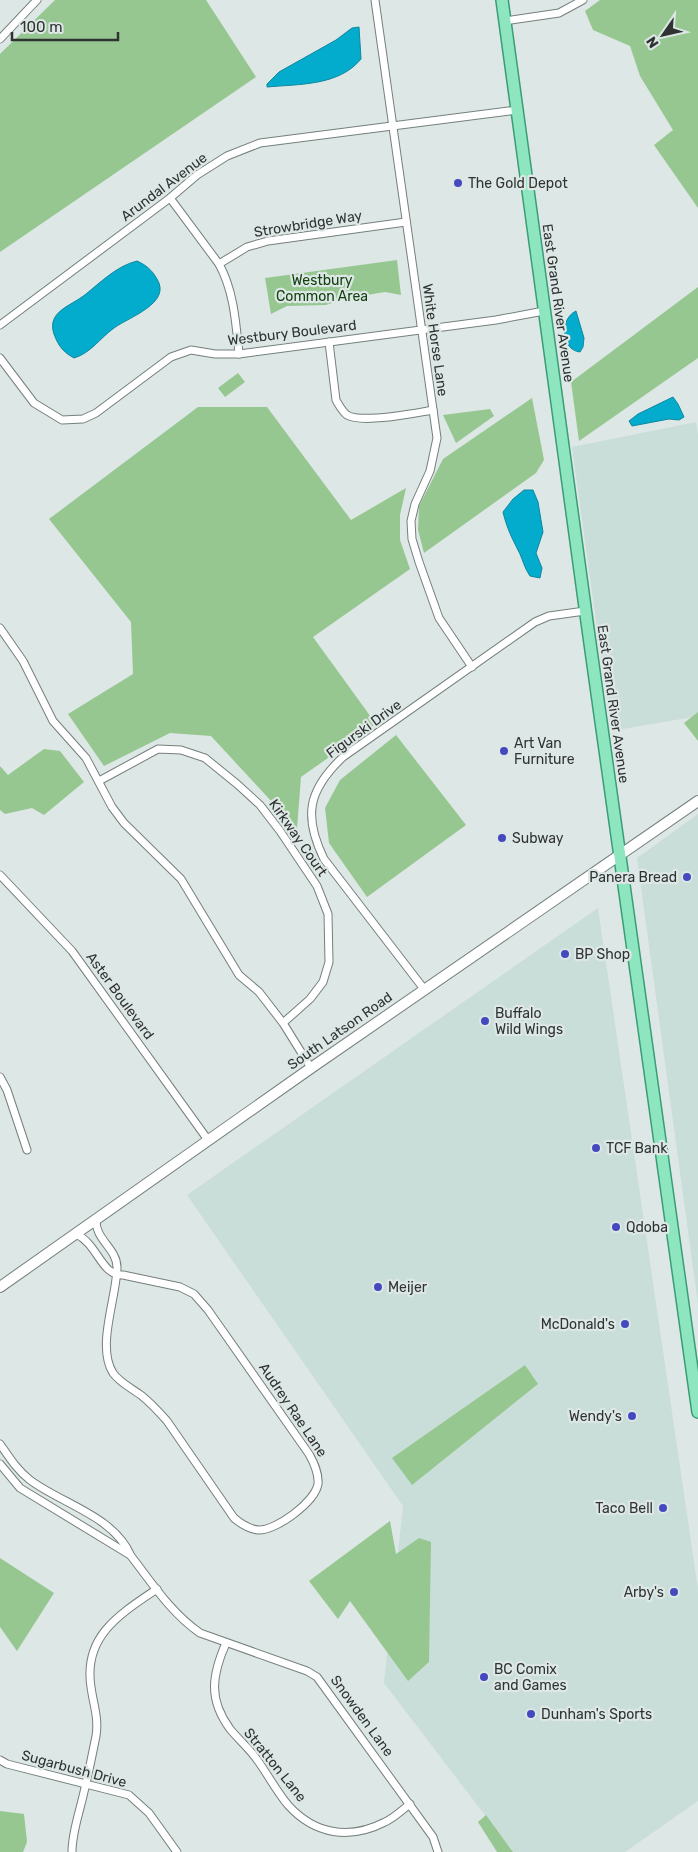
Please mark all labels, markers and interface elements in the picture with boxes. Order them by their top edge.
scale bar [12,10,119,42]
north arrow [638,10,688,60]
text: 100 m [20,18,62,36]
text: N [643,33,663,51]
street label: Arundal Avenue [118,149,210,225]
place label: The Gold Depot [468,175,568,192]
marker: The Gold Depot [452,177,464,189]
street label: Strowbridge Way [253,207,364,241]
street label: East Grand River Avenue [538,223,578,384]
park label: Westbury Common Area [276,272,368,305]
street label: White Horse Lane [419,283,451,398]
street label: Westbury Boulevard [227,317,357,349]
street label: East Grand River Avenue [593,624,633,785]
street label: Figurski Drive [323,696,405,762]
place label: Art Van Furniture [514,735,575,768]
marker: Art Van Furniture [498,745,510,757]
street label: Kirkway Court [265,796,331,880]
place label: Subway [512,830,564,847]
marker: Subway [496,832,508,844]
place label: Panera Bread [589,869,677,886]
marker: Panera Bread [681,871,693,883]
place label: BP Shop [575,946,630,963]
marker: BP Shop [559,948,571,960]
street label: Aster Boulevard [83,949,157,1043]
street label: South Latson Road [284,989,396,1073]
place label: Buffalo Wild Wings [495,1005,563,1038]
marker: Buffalo Wild Wings [479,1015,491,1027]
place label: TCF Bank [606,1140,668,1157]
marker: TCF Bank [590,1142,602,1154]
place label: Qdoba [626,1219,668,1236]
marker: Qdoba [610,1221,622,1233]
place label: Meijer [388,1279,428,1296]
marker: Meijer [372,1281,384,1293]
place label: McDonald's [541,1316,615,1333]
marker: McDonald's [619,1318,631,1330]
street label: Audrey Rae Lane [255,1360,331,1460]
place label: Wendy's [569,1408,622,1425]
marker: Wendy's [626,1410,638,1422]
place label: Taco Bell [595,1500,653,1517]
marker: Taco Bell [657,1502,669,1514]
place label: Arby's [624,1584,664,1601]
marker: Arby's [668,1586,680,1598]
place label: BC Comix and Games [494,1661,567,1694]
marker: BC Comix and Games [478,1671,490,1683]
street label: Snowden Lane [327,1672,397,1760]
place label: Dunham's Sports [541,1706,652,1723]
marker: Dunham's Sports [525,1708,537,1720]
street label: Stratton Lane [240,1725,310,1805]
street label: Sugarbush Drive [20,1747,129,1791]

